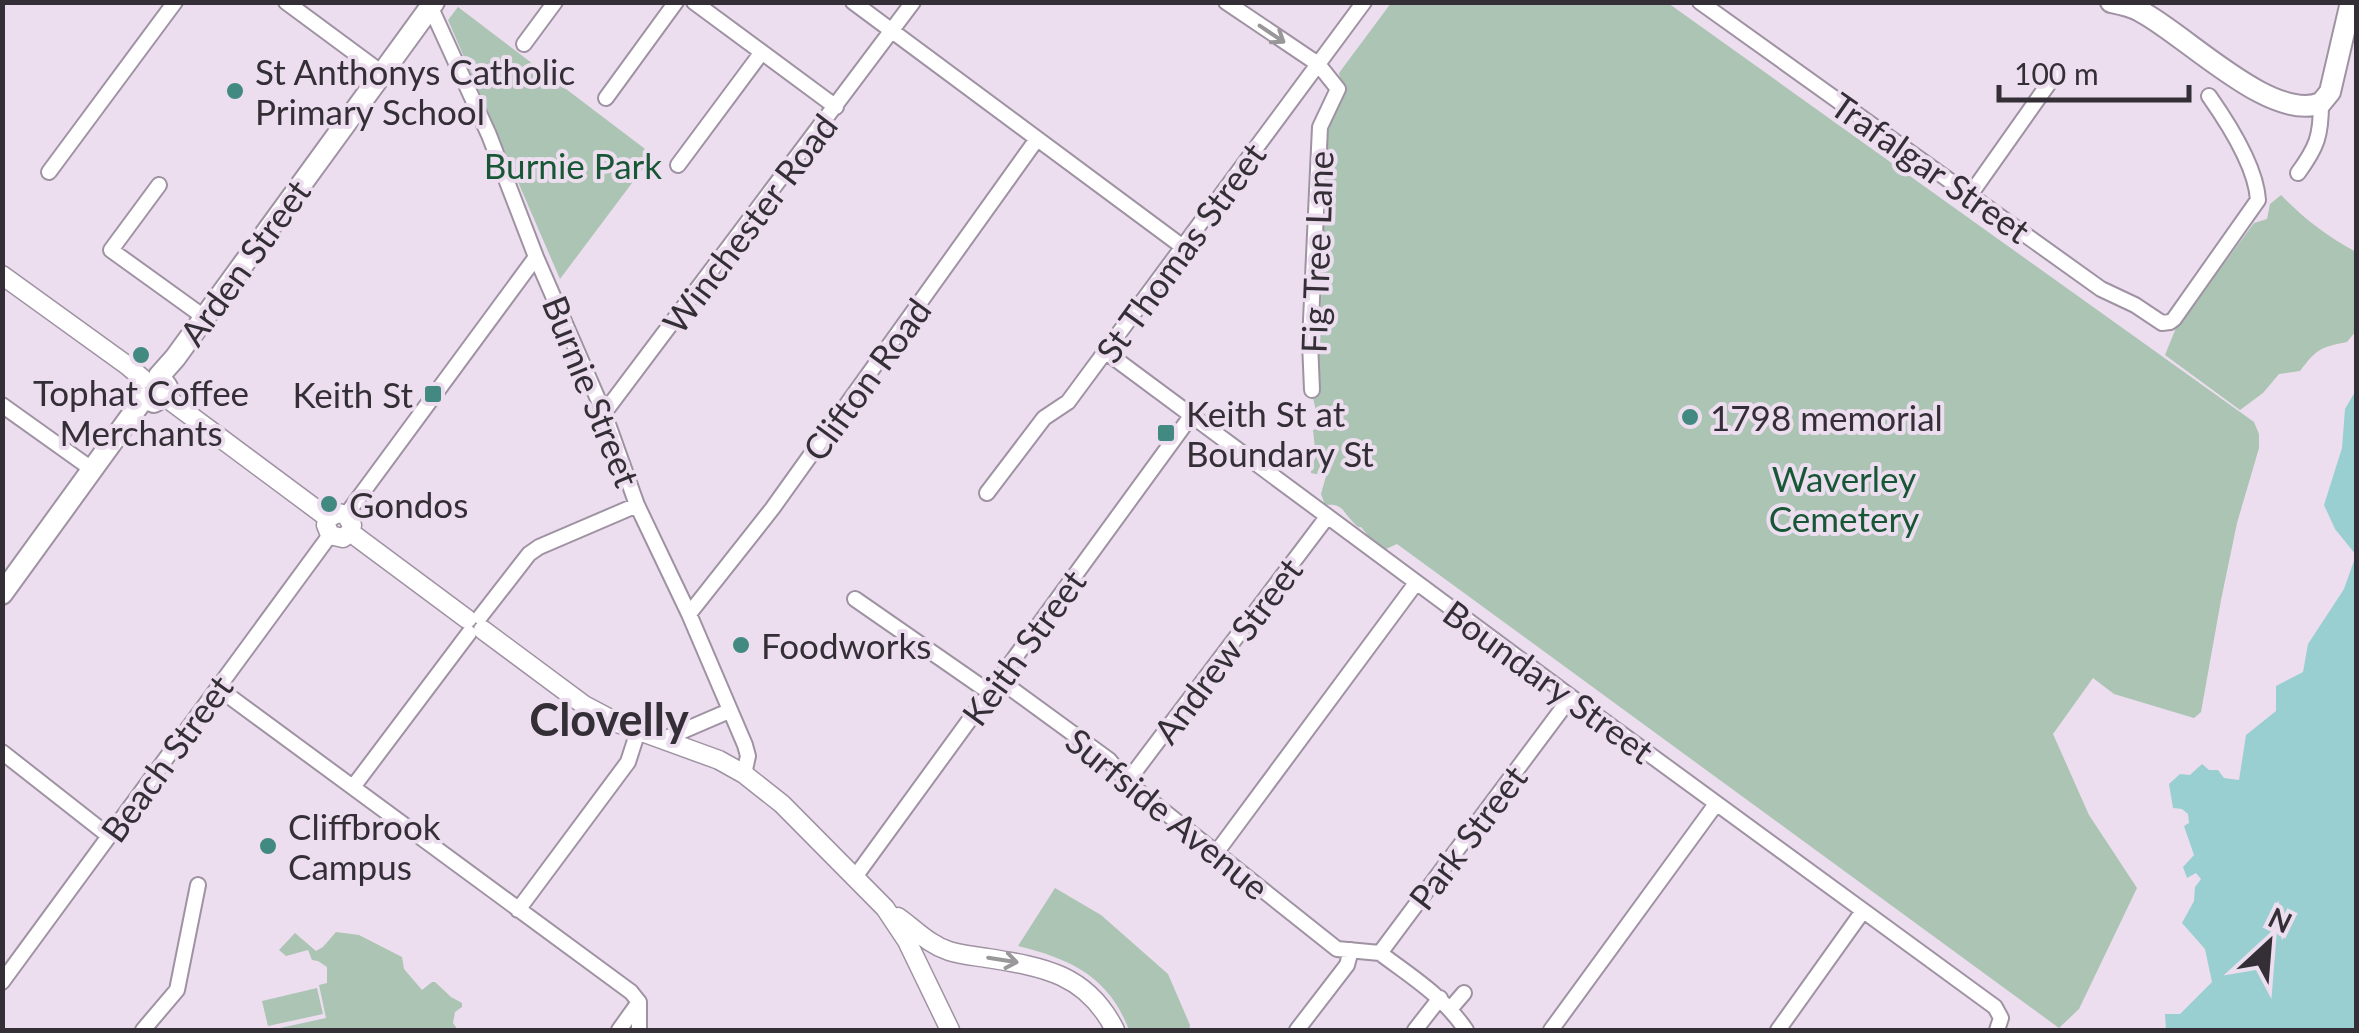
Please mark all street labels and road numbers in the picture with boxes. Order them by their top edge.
street label: Trafalgar Street [1824,83,2039,251]
street label: Winchester Road [653,105,845,341]
street label: St Thomas Street [1086,134,1274,370]
street label: Fig Tree Lane [1291,150,1341,354]
street label: Arden Street [170,171,318,353]
street label: Burnie Street [535,289,649,493]
street label: Clifton Road [793,290,939,468]
street label: Andrew Street [1144,549,1311,751]
street label: Keith Street [953,561,1094,733]
street label: Boundary Street [1436,591,1663,772]
street label: Beach Street [92,666,241,849]
street label: Surfside Avenue [1058,719,1278,907]
street label: Park Street [1399,756,1535,917]

